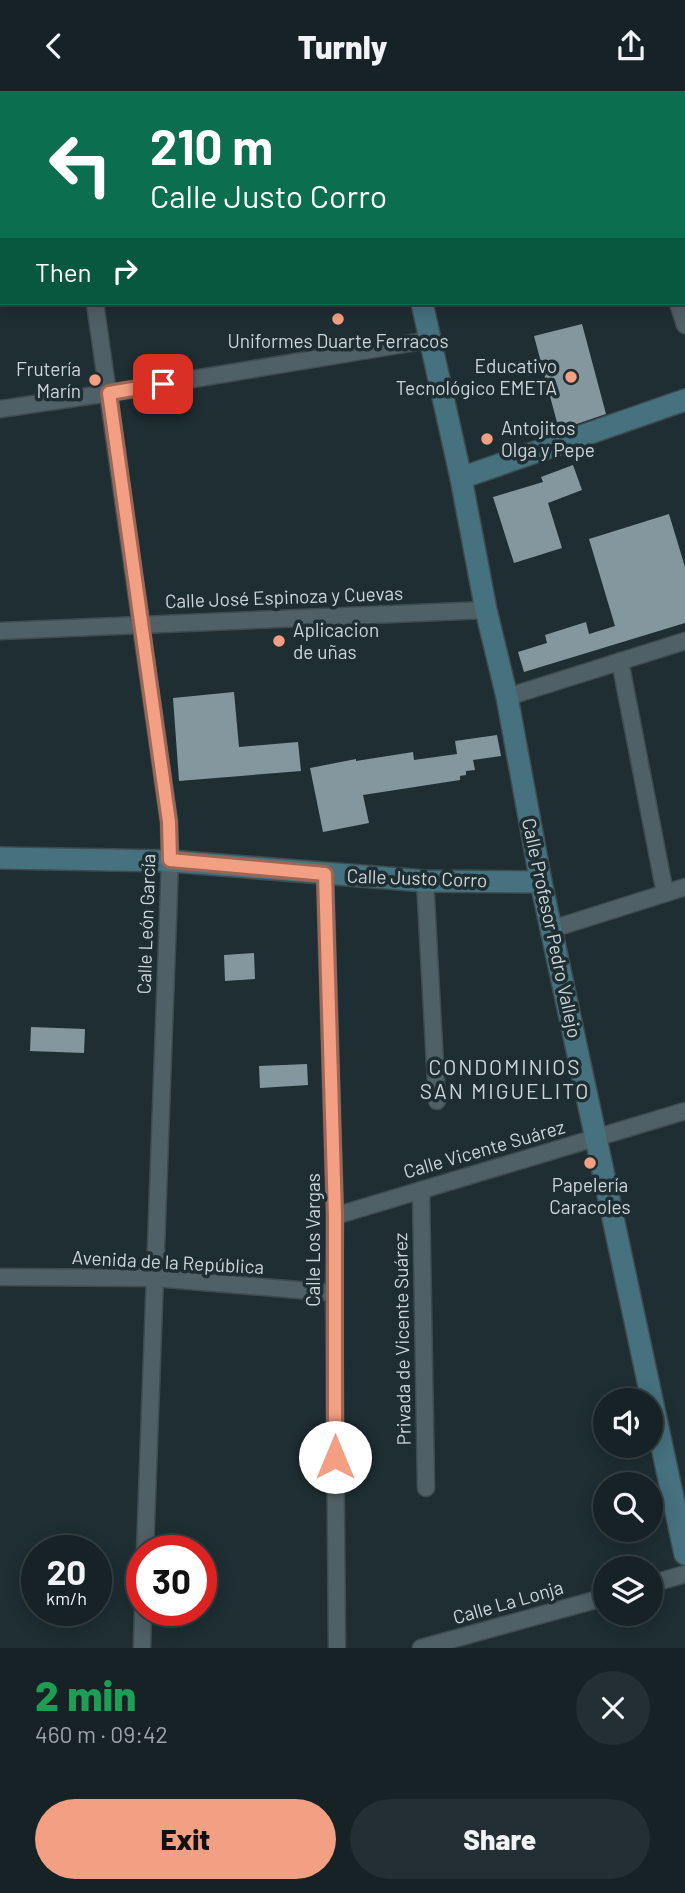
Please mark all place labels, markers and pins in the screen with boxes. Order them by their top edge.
marker: Uniformes Duarte Ferracos [330,311,346,327]
place label: Uniformes Duarte Ferracos [227,329,449,352]
pin [133,354,193,414]
place label: Educativo Tecnológico EMETA [396,354,557,399]
place label: Frutería Marín [16,357,81,402]
marker: Educativo Tecnológico EMETA [563,369,579,385]
marker: Frutería Marín [87,372,103,388]
place label: Antojitos Olga y Pepe [501,416,595,461]
marker: Antojitos Olga y Pepe [479,431,495,447]
place label: Aplicacion de uñas [293,618,379,663]
marker: Aplicacion de uñas [271,633,287,649]
marker: Papelería Caracoles [582,1155,598,1171]
place label: Papelería Caracoles [549,1173,631,1218]

